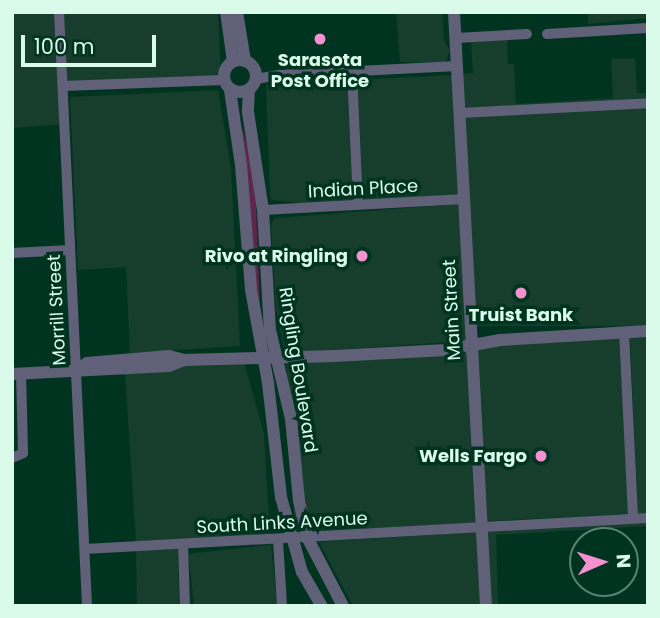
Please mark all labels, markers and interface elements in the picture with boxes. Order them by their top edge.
scale bar [24,21,159,65]
marker: Sarasota Post Office [312,31,328,47]
text: 100 m [34,32,94,61]
place label: Sarasota Post Office [271,50,369,92]
street label: Indian Place [307,175,419,203]
place label: Rivo at Ringling [205,245,348,267]
marker: Rivo at Ringling [354,248,370,264]
street label: Morrill Street [43,254,71,366]
street label: Main Street [439,259,465,361]
marker: Truist Bank [513,285,529,301]
street label: Ringling Boulevard [274,286,322,454]
place label: Truist Bank [469,304,573,326]
place label: Wells Fargo [419,445,527,467]
marker: Wells Fargo [533,448,549,464]
street label: South Links Avenue [196,508,368,538]
north arrow [569,527,639,597]
text: N [610,553,637,569]

